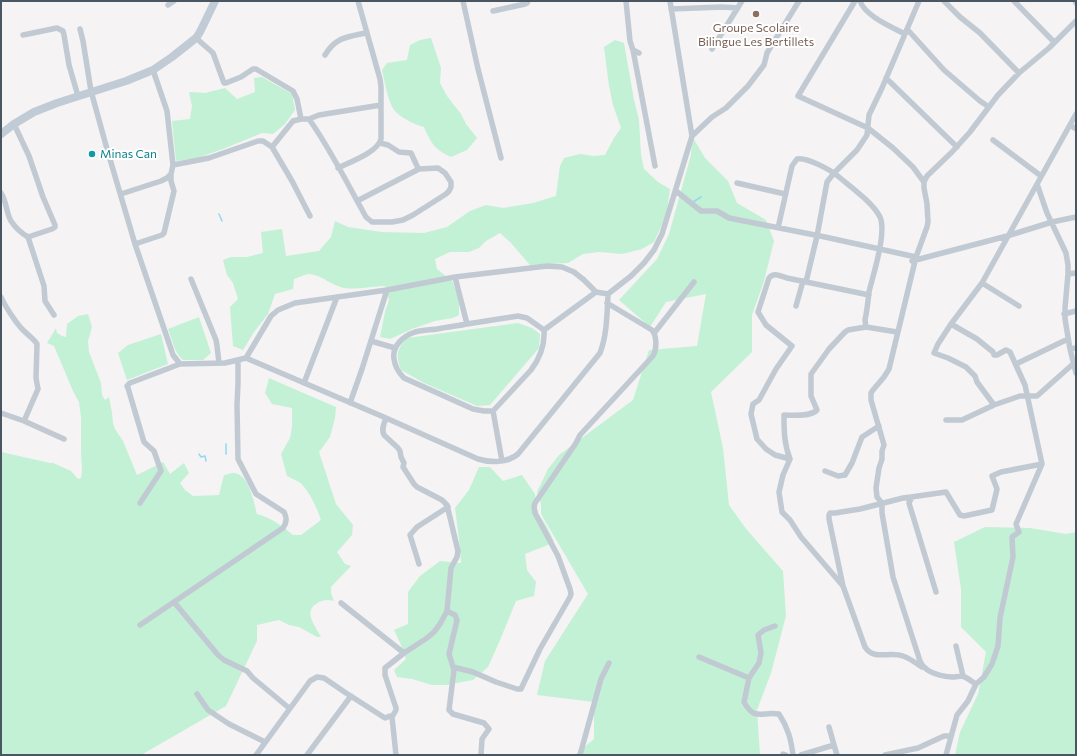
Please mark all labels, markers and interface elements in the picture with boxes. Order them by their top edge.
marker: Groupe Scolaire Bilingue Les Bertillets [751,9,761,19]
place label: Groupe Scolaire Bilingue Les Bertillets [698,21,814,49]
place label: Minas Can [100,147,157,161]
marker: Minas Can [87,149,97,159]

